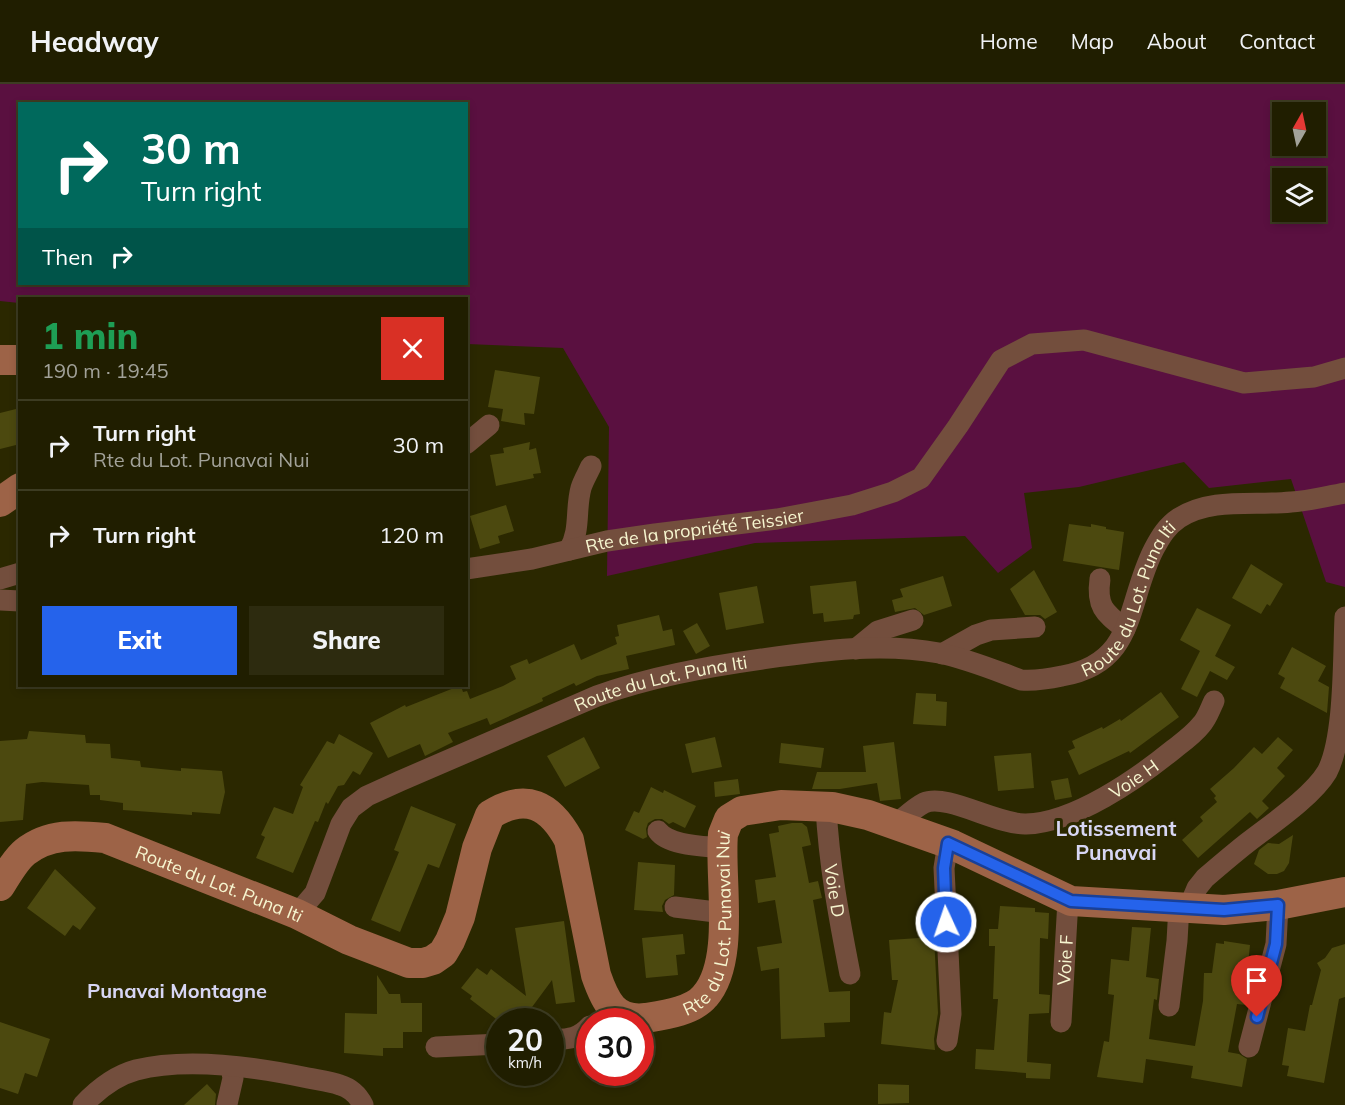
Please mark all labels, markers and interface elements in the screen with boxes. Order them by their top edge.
text: Headway [30,24,159,59]
text: Home [980,28,1038,54]
text: Map [1071,28,1114,54]
text: About [1147,28,1206,54]
text: Contact [1239,28,1315,54]
north arrow [1272,102,1326,156]
map controls [1272,102,1326,222]
text: 30 m [141,122,241,175]
icon: right [42,126,120,204]
button: layers [1272,168,1326,222]
text: Turn right [141,174,261,208]
icon: right [105,240,138,273]
text: Then [42,243,93,271]
text: 1 min [42,313,138,358]
button: close [381,317,444,380]
text: 190 m · 19:45 [42,358,168,383]
text: Turn right [93,419,196,447]
icon: right [42,429,75,462]
text: 30 m [393,431,444,459]
text: Rte du Lot. Punavai Nui [93,447,309,472]
street label: Rte de la propriété Teissier [583,503,806,557]
street label: Route du Lot. Puna Iti [1077,515,1180,681]
icon: right [42,519,75,552]
text: Turn right [93,521,196,549]
text: 120 m [379,521,444,549]
button: Exit [42,606,237,675]
button: Share [249,606,444,675]
street label: Route du Lot. Puna Iti [570,650,749,716]
street label: Voie H [1105,754,1163,803]
district label: Lotissement Punavai [1056,815,1177,865]
street label: Rte du Lot. Punavai Nui [679,827,736,1020]
street label: Route du Lot. Puna Iti [132,840,307,927]
street label: Voie D [820,862,851,919]
position arrow [914,890,978,954]
street label: Voie F [1052,934,1077,986]
pin [1231,955,1282,1017]
icon: arrive [1240,964,1273,997]
district label: Punavai Montagne [87,978,267,1003]
speed limit sign: 30 [576,1008,654,1086]
text: 20 [507,1021,543,1059]
text: km/h [508,1053,542,1072]

